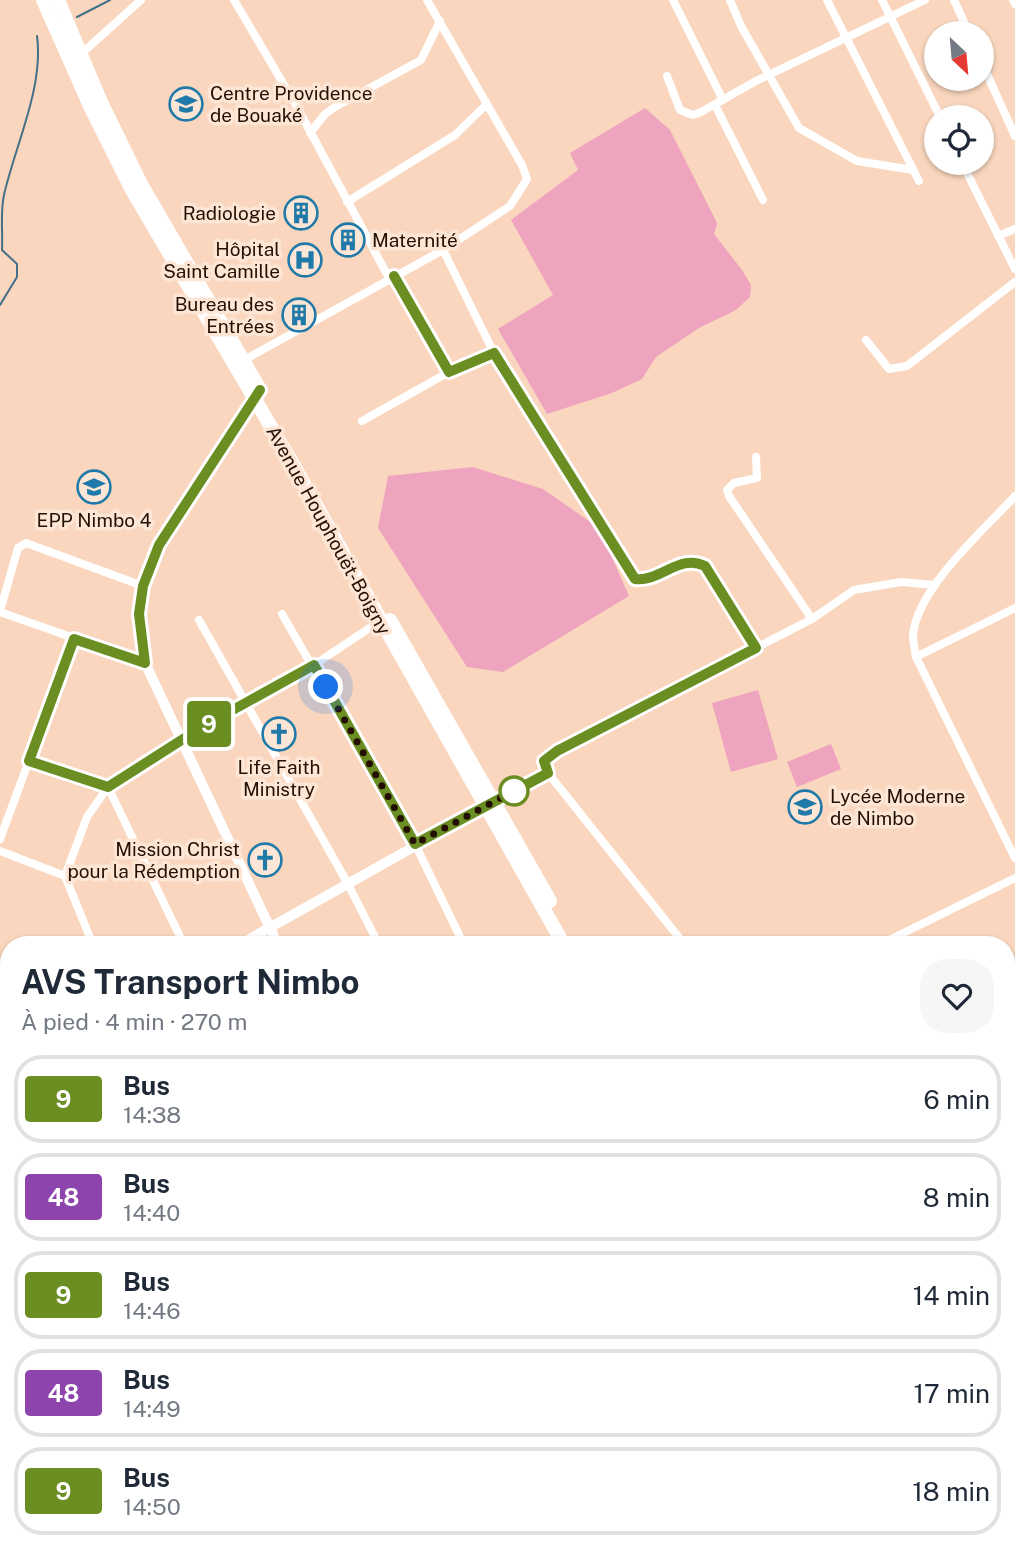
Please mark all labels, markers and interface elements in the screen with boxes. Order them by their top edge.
north arrow [924,21,994,91]
map controls [924,21,994,175]
place label: Centre Providence de Bouaké [210,82,373,126]
school or university icon: Centre Providence de Bouaké [167,85,205,123]
button: locate [924,105,994,175]
building icon: Radiologie [282,194,320,232]
place label: Radiologie [183,202,276,224]
building icon: Maternité [329,221,367,259]
place label: Maternité [372,229,458,251]
place label: Hôpital Saint Camille [163,238,280,282]
hospital icon: Hôpital Saint Camille [286,241,324,279]
place label: Bureau des Entrées [175,293,274,337]
building icon: Bureau des Entrées [280,296,318,334]
street label: Avenue Houphouët-Boigny [262,422,396,638]
school or university icon: EPP Nimbo 4 [75,468,113,506]
place label: EPP Nimbo 4 [37,509,151,531]
your location [308,669,343,704]
line badge: 9 [186,701,232,747]
text: 9 [201,710,217,738]
church icon: Life Faith Ministry [260,715,298,753]
place label: Life Faith Ministry [238,756,320,800]
unlabelled marker [499,776,529,806]
place label: Lycée Moderne de Nimbo [830,785,965,829]
school or university icon: Lycée Moderne de Nimbo [786,788,824,826]
place label: Mission Christ pour la Rédemption [67,838,240,882]
church icon: Mission Christ pour la Rédemption [246,841,284,879]
button: heart [920,959,994,1033]
text: AVS Transport Nimbo [21,963,360,1001]
text: À pied · 4 min · 270 m [21,1008,247,1035]
text: Bus [123,1070,170,1101]
text: 6 min [923,1084,990,1115]
text: 9 [56,1085,71,1113]
text: 14:38 [123,1101,181,1128]
text: Bus [123,1168,170,1199]
text: 8 min [923,1182,990,1213]
text: 48 [48,1183,79,1211]
text: 14:40 [123,1199,180,1226]
text: Bus [123,1266,170,1297]
text: 14 min [913,1280,990,1311]
text: 9 [56,1281,71,1309]
text: 14:46 [123,1297,181,1324]
text: Bus [123,1364,170,1395]
text: 17 min [913,1378,990,1409]
text: 48 [48,1379,79,1407]
text: 14:49 [123,1395,181,1422]
text: Bus [123,1462,170,1493]
text: 18 min [912,1476,990,1507]
text: 9 [56,1477,71,1505]
text: 14:50 [123,1493,181,1520]

